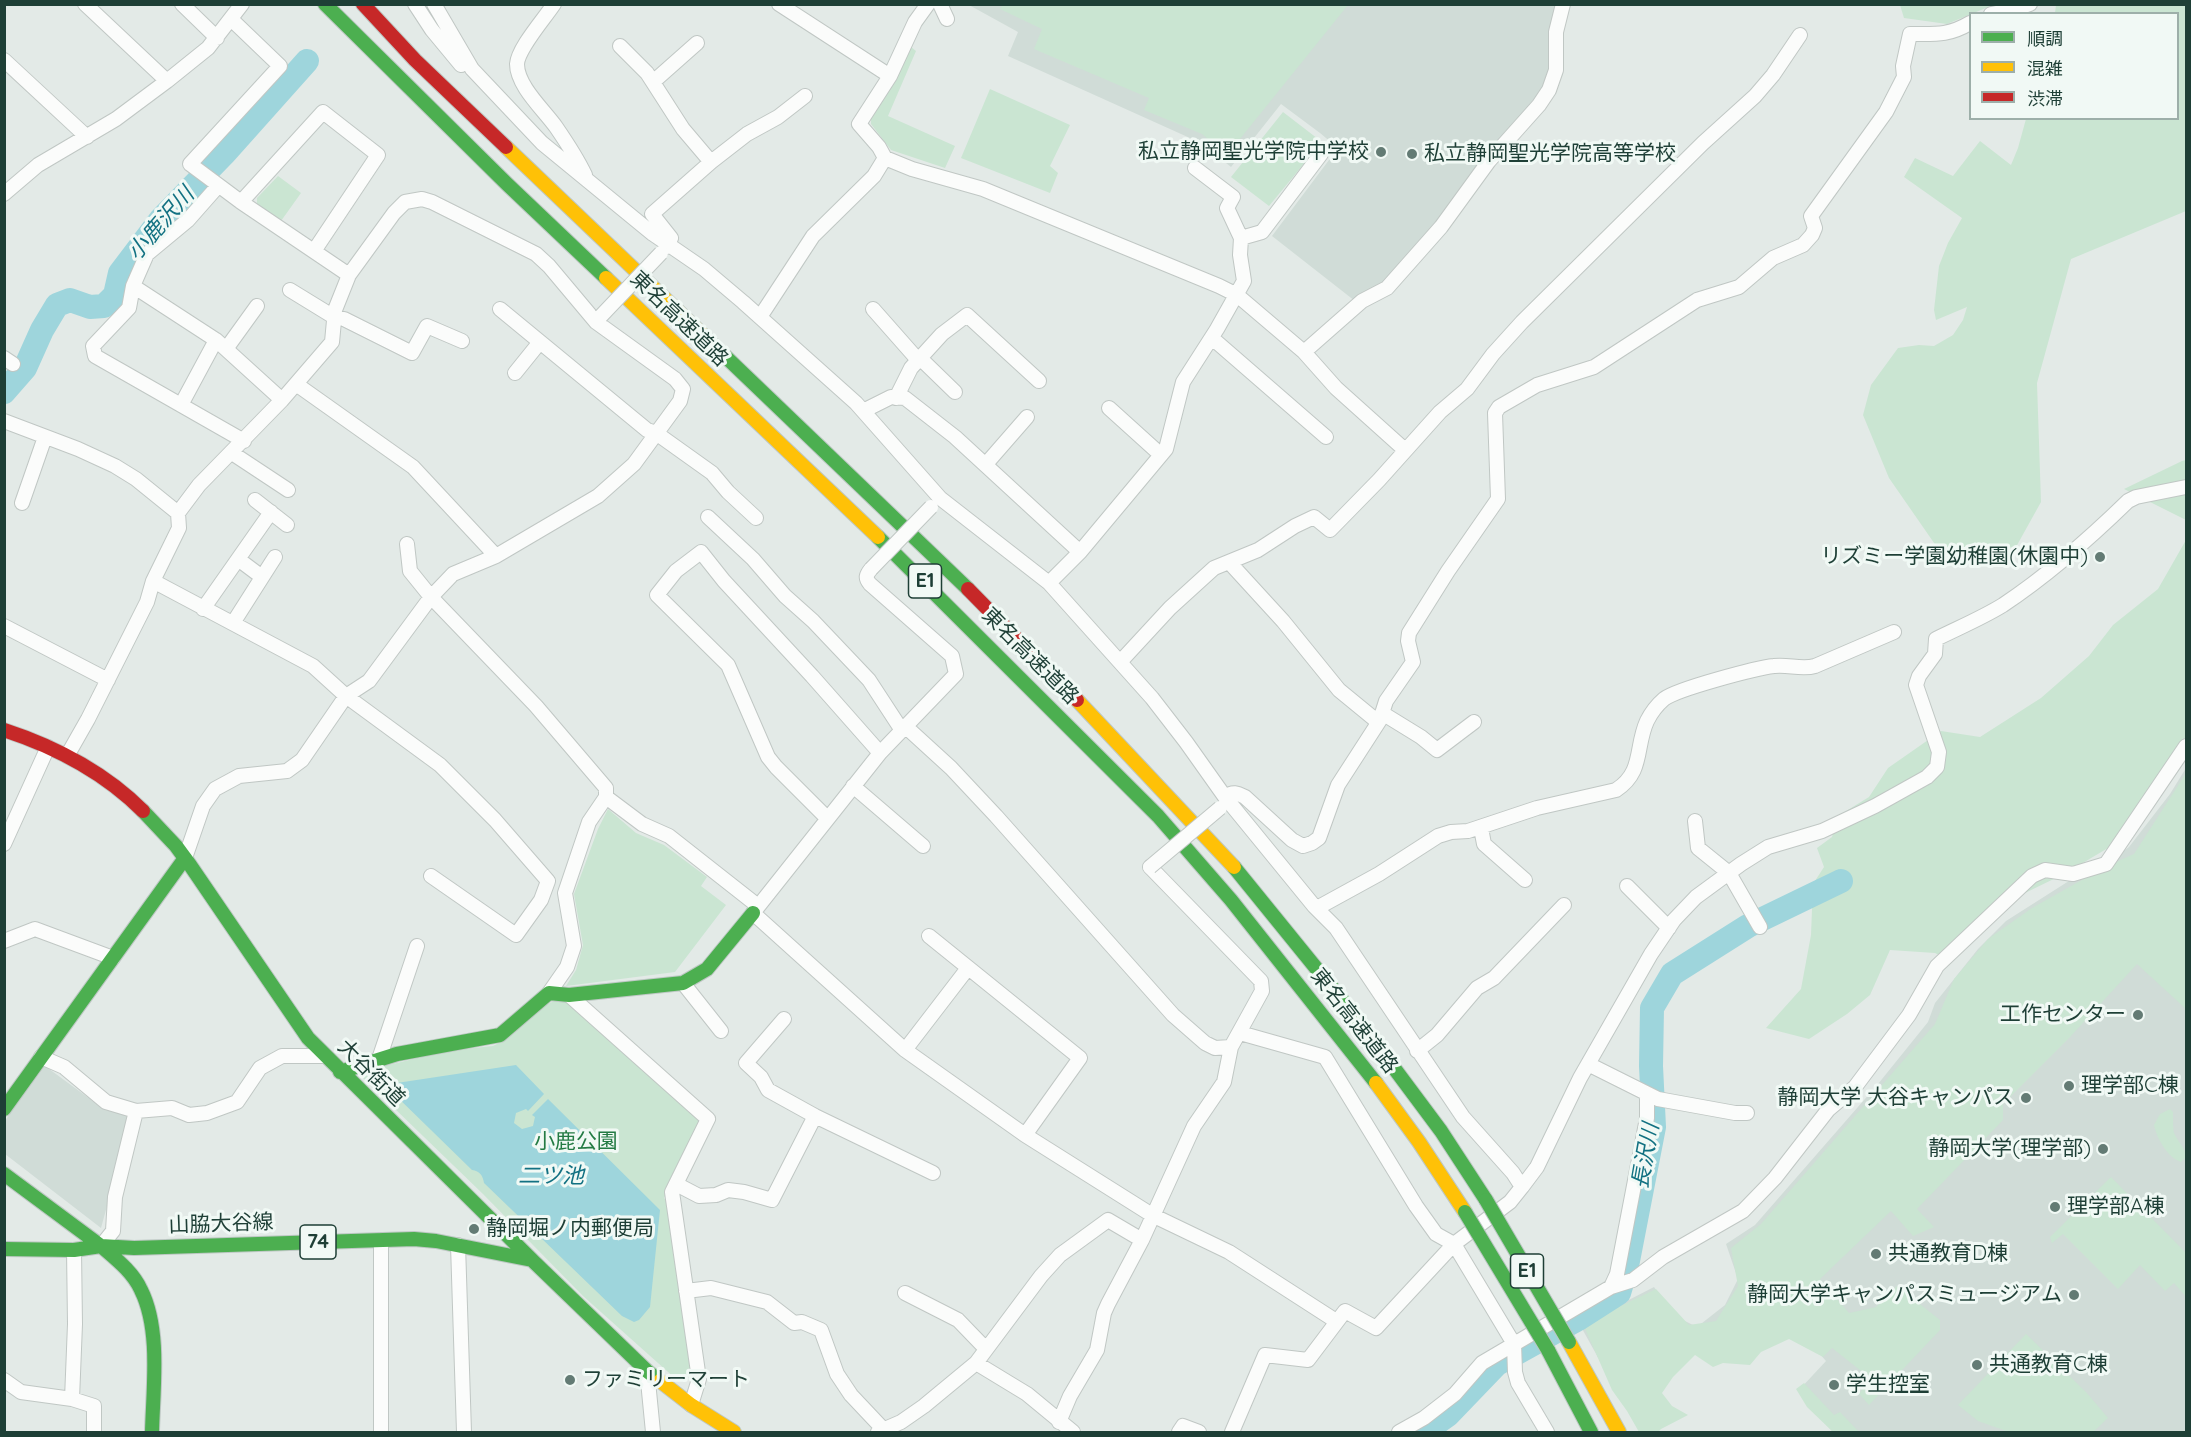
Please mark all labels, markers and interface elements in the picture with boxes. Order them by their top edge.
legend [1969,12,2179,120]
text: 順調 [2027,27,2063,50]
text: 混雑 [2027,57,2063,80]
text: 渋滞 [2027,87,2063,110]
place label: 私立静岡聖光学院中学校 [1138,139,1369,165]
place label: 私立静岡聖光学院高等学校 [1424,141,1676,167]
marker: 私立静岡聖光学院中学校 [1374,145,1388,159]
marker: 私立静岡聖光学院高等学校 [1405,147,1419,161]
water label: 小鹿沢川 [122,182,200,266]
street label: 東名高速道路 [625,266,733,372]
place label: リズミー学園幼稚園(休園中) [1820,544,2088,570]
marker: リズミー学園幼稚園(休園中) [2093,550,2107,564]
road number: E1 [908,564,942,598]
street label: 東名高速道路 [977,603,1083,709]
street label: 東名高速道路 [1305,964,1403,1078]
place label: 工作センター [2000,1002,2126,1028]
marker: 工作センター [2131,1008,2145,1022]
street label: 大谷街道 [332,1034,410,1112]
place label: 理学部C棟 [2081,1073,2179,1099]
marker: 理学部C棟 [2062,1079,2076,1093]
place label: 静岡大学 大谷キャンパス [1777,1085,2014,1111]
marker: 静岡大学 大谷キャンパス [2019,1091,2033,1105]
water label: 長沢川 [1627,1121,1665,1191]
park label: 小鹿公園 [534,1129,618,1155]
place label: 静岡大学(理学部) [1928,1136,2091,1162]
marker: 静岡大学(理学部) [2096,1142,2110,1156]
water label: 二ツ池 [518,1163,584,1189]
place label: 理学部A棟 [2067,1194,2165,1220]
marker: 理学部A棟 [2048,1200,2062,1214]
street label: 山脇大谷線 [168,1210,274,1238]
place label: 静岡堀ノ内郵便局 [486,1216,654,1242]
marker: 静岡堀ノ内郵便局 [467,1222,481,1236]
road number: 74 [300,1225,336,1259]
place label: 共通教育D棟 [1888,1241,2008,1267]
marker: 共通教育D棟 [1869,1247,1883,1261]
road number: E1 [1510,1254,1544,1288]
place label: 静岡大学キャンパスミュージアム [1747,1282,2062,1308]
marker: 静岡大学キャンパスミュージアム [2067,1288,2081,1302]
place label: 共通教育C棟 [1989,1352,2108,1378]
marker: 共通教育C棟 [1970,1358,1984,1372]
place label: ファミリーマート [582,1367,750,1393]
place label: 学生控室 [1846,1372,1930,1398]
marker: ファミリーマート [563,1373,577,1387]
marker: 学生控室 [1827,1378,1841,1392]

